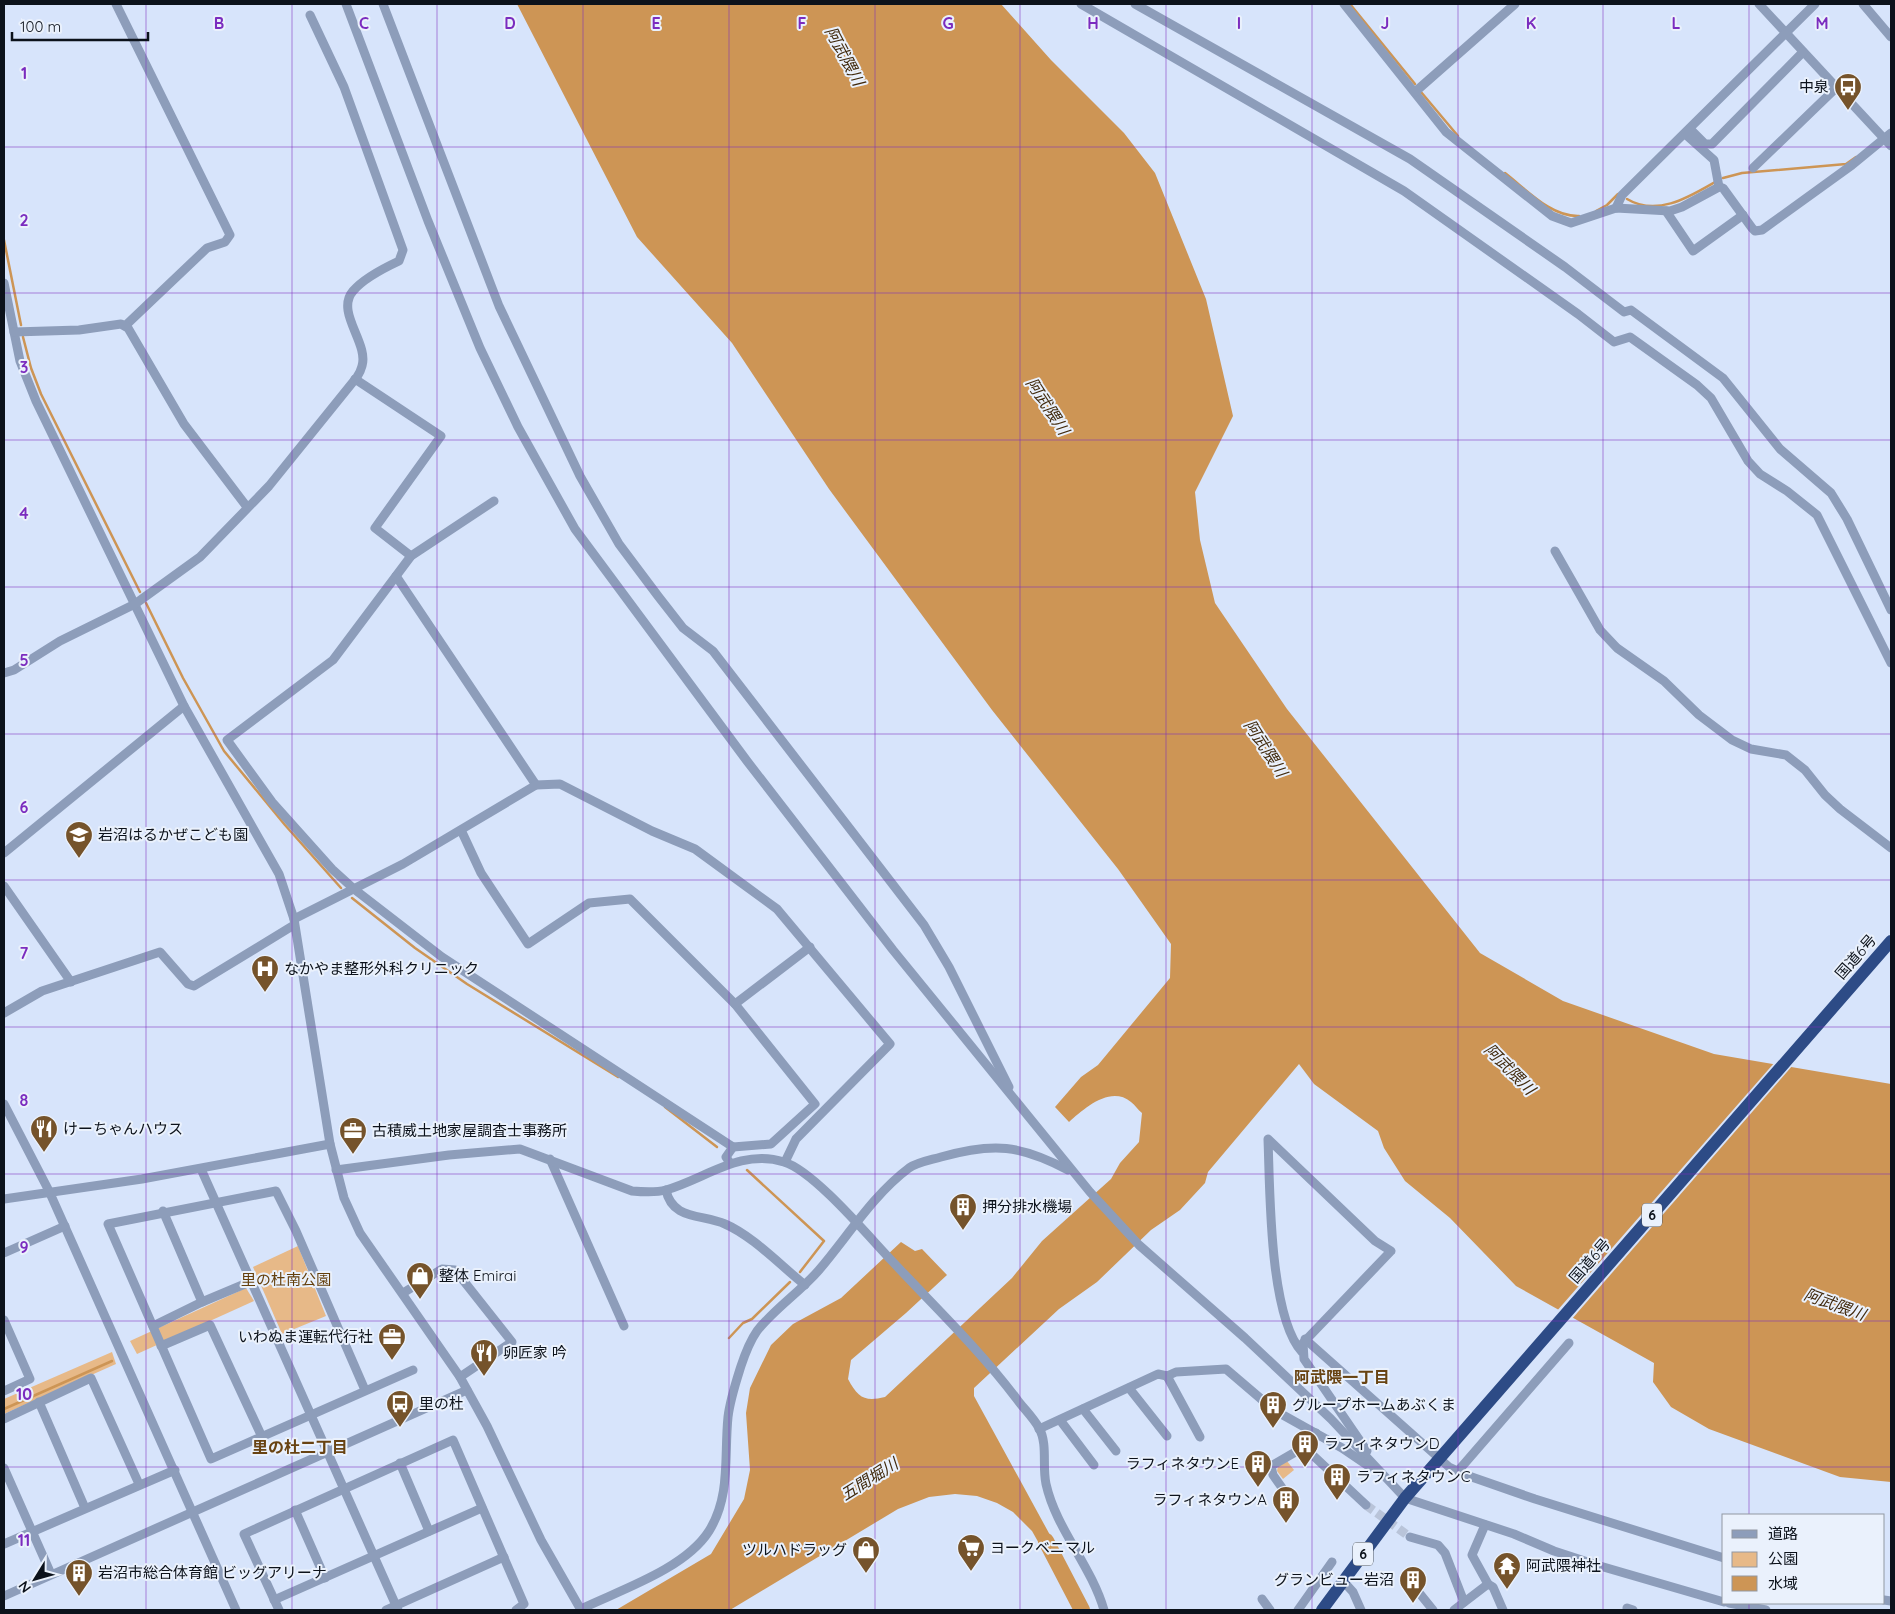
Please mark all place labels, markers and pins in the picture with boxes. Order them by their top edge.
bus stop icon: 中泉 [1833,72,1863,111]
place label: 中泉 [1799,77,1829,96]
school or university icon: 岩沼はるかぜこども園 [64,820,94,859]
place label: 岩沼はるかぜこども園 [98,825,248,844]
hospital icon: なかやま整形外科クリニック [250,954,280,993]
place label: なかやま整形外科クリニック [284,959,479,978]
restaurant icon: けーちゃんハウス [29,1114,59,1153]
office icon: 古積威土地家屋調査士事務所 [338,1116,368,1155]
place label: けーちゃんハウス [63,1119,183,1138]
place label: 古積威土地家屋調査士事務所 [372,1121,567,1140]
building icon: 押分排水機場 [948,1192,978,1231]
place label: 押分排水機場 [982,1197,1072,1216]
shop icon: 整体 Emirai [405,1261,435,1300]
place label: 整体 Emirai [439,1266,516,1285]
office icon: いわぬま運転代行社 [377,1322,407,1361]
place label: いわぬま運転代行社 [238,1327,373,1346]
restaurant icon: 卵匠家 吟 [469,1338,499,1377]
place label: 卵匠家 吟 [503,1343,567,1362]
bus stop icon: 里の杜 [385,1389,415,1428]
building icon: グループホームあぶくま [1258,1390,1288,1429]
place label: 里の杜 [419,1394,464,1413]
place label: グループホームあぶくま [1292,1395,1456,1414]
building icon: ラフィネタウンD [1290,1429,1320,1468]
place label: ラフィネタウンD [1324,1434,1440,1453]
building icon: ラフィネタウンE [1243,1449,1273,1488]
place label: ラフィネタウンE [1126,1454,1239,1473]
building icon: ラフィネタウンC [1322,1462,1352,1501]
place label: ラフィネタウンC [1356,1467,1471,1486]
building icon: ラフィネタウンA [1271,1485,1301,1524]
place label: ラフィネタウンA [1153,1490,1267,1509]
supermarket icon: ヨークベニマル [956,1533,986,1572]
shop icon: ツルハドラッグ [851,1535,881,1574]
place label: ヨークベニマル [990,1538,1095,1557]
place label: ツルハドラッグ [742,1540,847,1559]
temple icon: 阿武隈神社 [1492,1551,1522,1590]
place label: 阿武隈神社 [1526,1556,1601,1575]
building icon: 岩沼市総合体育館 ビッグアリーナ [64,1558,94,1597]
place label: 岩沼市総合体育館 ビッグアリーナ [98,1563,327,1582]
building icon: グランビュー岩沼 [1398,1565,1428,1604]
place label: グランビュー岩沼 [1274,1570,1394,1589]

